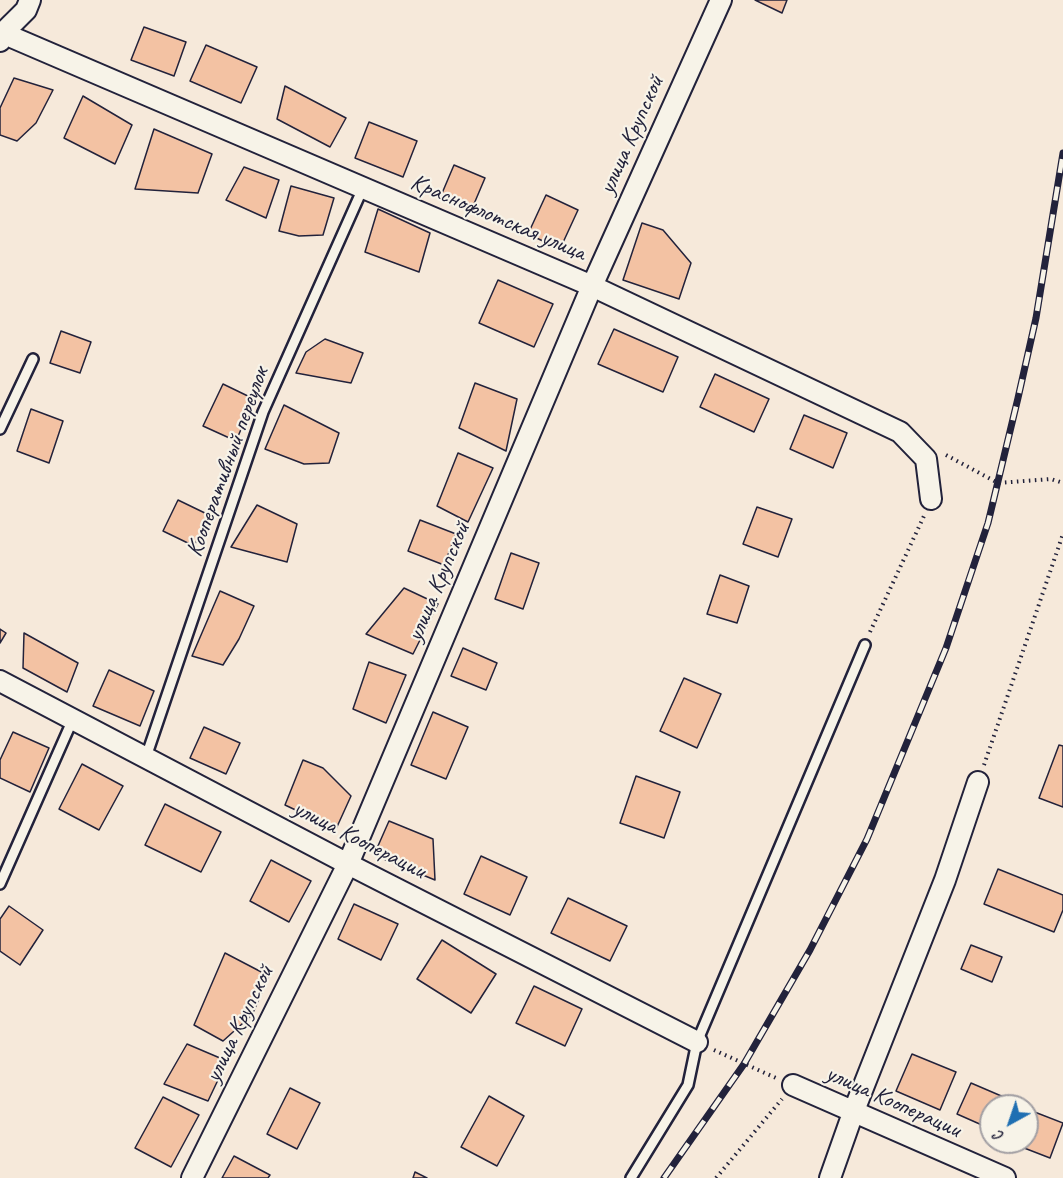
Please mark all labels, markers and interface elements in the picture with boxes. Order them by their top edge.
street label: улица Крупской [593,71,671,199]
street label: Краснофлотская улица [406,168,590,268]
street label: Кооперативный переулок [180,363,276,561]
street label: улица Крупской [401,518,477,646]
street label: улица Кооперации [288,794,430,886]
street label: улица Крупской [199,961,281,1087]
street label: улица Кооперации [821,1059,965,1145]
north arrow [979,1094,1039,1154]
text: С [989,1126,1008,1146]

